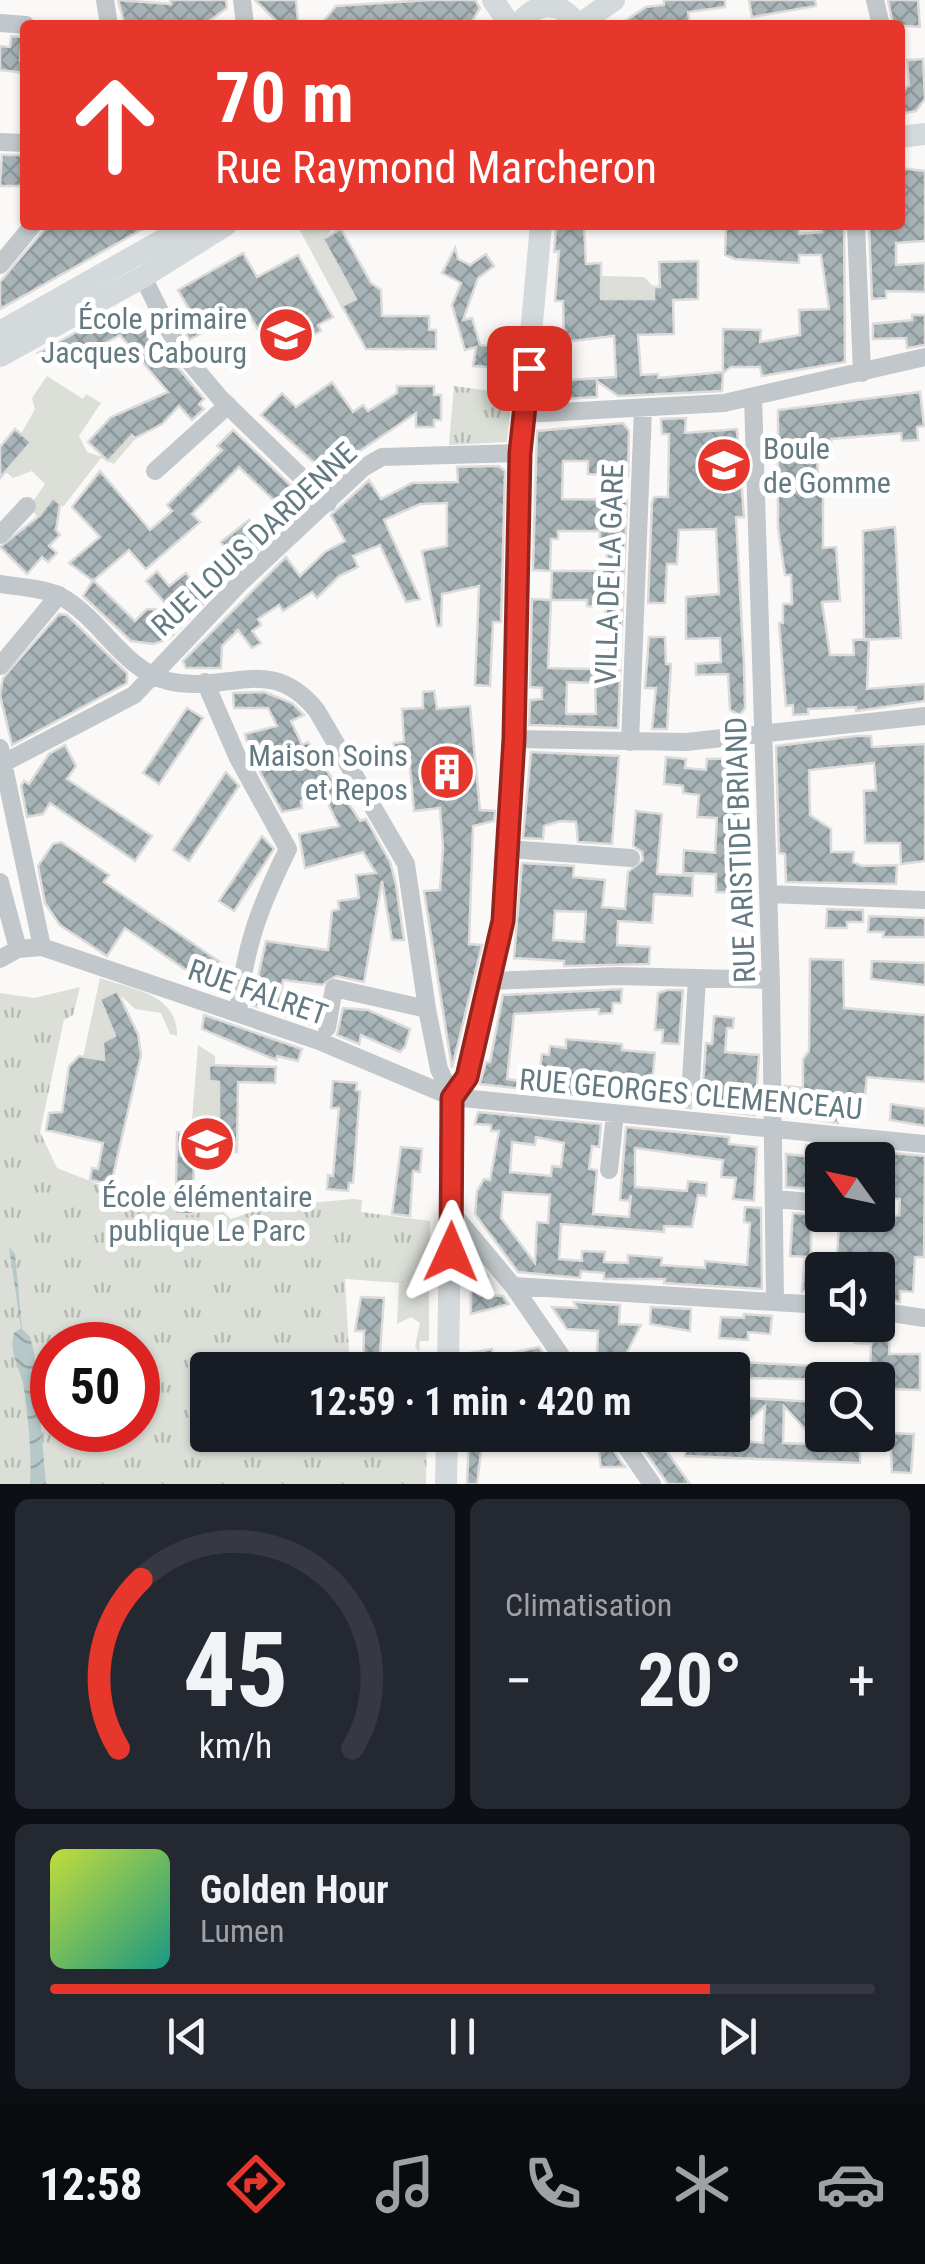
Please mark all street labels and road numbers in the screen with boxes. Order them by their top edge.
street label: RUE LOUIS DARDENNE [144,435,364,643]
street label: VILLA DE LA GARE [588,463,630,685]
street label: RUE ARISTIDE BRIAND [718,716,762,984]
street label: RUE FALRET [184,952,332,1032]
street label: RUE GEORGES CLEMENCEAU [518,1062,864,1126]

